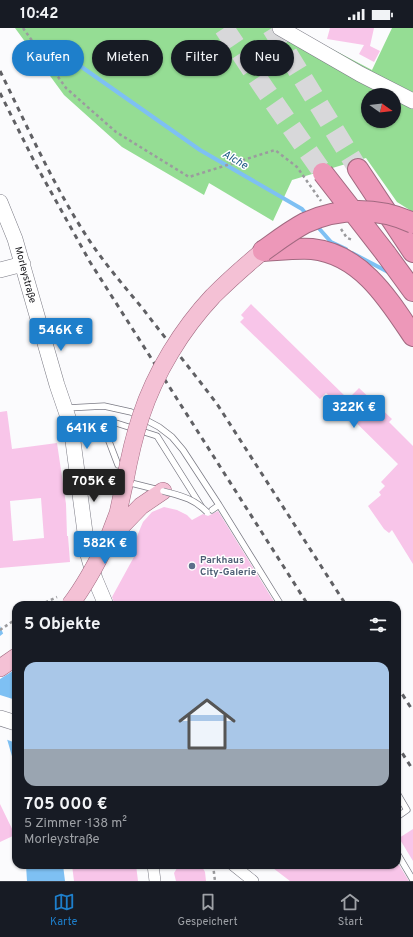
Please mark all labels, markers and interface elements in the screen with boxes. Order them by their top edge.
text: 10:42 [20,5,58,24]
chip: Kaufen [12,40,84,76]
chip: Mieten [92,40,163,76]
chip: Filter [171,40,232,76]
chip: Neu [240,40,294,76]
north arrow [361,88,401,128]
map controls [361,88,401,128]
water label: Alche [220,147,250,173]
street label: Morleystraße [11,245,39,305]
pin: 546K € [28,318,94,352]
text: 546K € [38,323,84,339]
pin: 322K € [321,395,387,429]
text: 322K € [332,400,376,416]
pin: 641K € [54,416,120,450]
text: 641K € [66,421,108,437]
pin: 705K € [61,469,127,503]
text: 705K € [72,474,116,490]
pin: 582K € [72,531,138,565]
text: 582K € [83,536,127,552]
place label: Parkhaus City-Galerie [200,554,257,579]
marker: Parkhaus City-Galerie [187,561,197,571]
text: 5 Objekte [24,614,100,636]
icon: filters [367,614,389,636]
icon: home [171,688,243,760]
text: 705 000 € [24,794,108,816]
text: 5 Zimmer · 138 m² [24,816,127,832]
text: Morleystraße [24,832,100,848]
tab: Karte [50,891,77,929]
tab: Gespeichert [178,891,238,929]
tab: Start [338,891,363,929]

